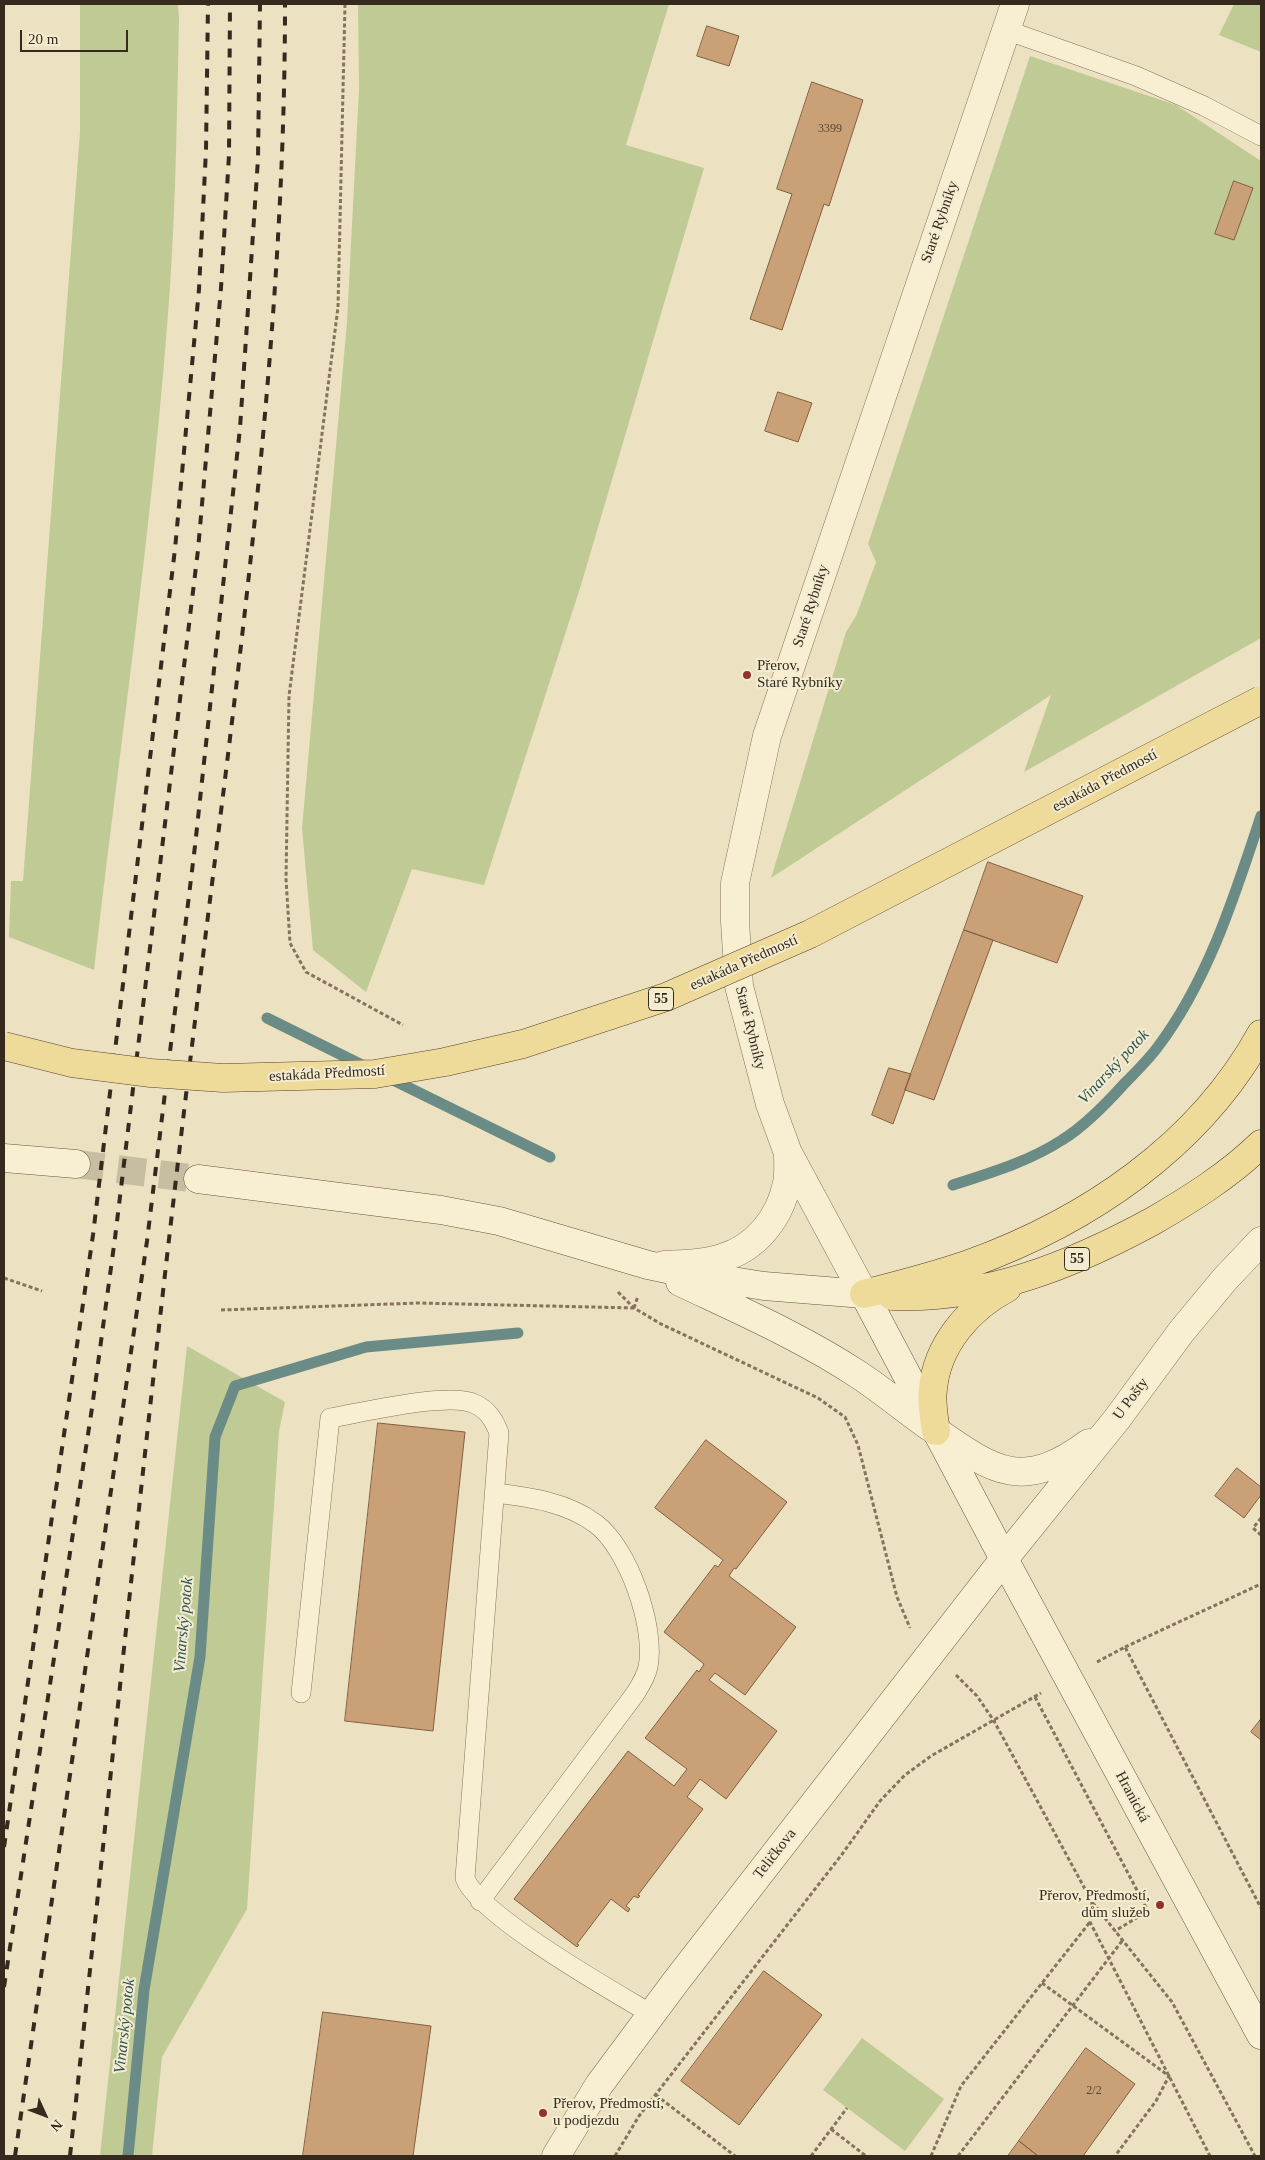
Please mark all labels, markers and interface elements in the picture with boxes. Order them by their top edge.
scale bar [22,20,130,52]
text: 20 m [28,31,58,47]
house number: 3399 [818,122,842,136]
street label: Staré Rybníky [918,179,962,265]
street label: Staré Rybníky [789,562,833,650]
place label: Přerov, Staré Rybníky [757,657,843,692]
marker: Přerov, Staré Rybníky [741,669,753,681]
street label: estakáda Předmostí [1049,746,1161,816]
street label: estakáda Předmostí [687,931,801,995]
street label: Staré Rybníky [731,984,769,1072]
road number: 55 [648,988,674,1011]
water label: Vinarský potok [1075,1026,1153,1108]
street label: estakáda Předmostí [268,1062,386,1086]
road number: 55 [1064,1248,1090,1270]
street label: U Pošty [1109,1374,1153,1424]
water label: Vinarský potok [170,1577,198,1673]
street label: Hranická [1111,1769,1153,1825]
street label: Teličkova [750,1825,800,1883]
place label: Přerov, Předmostí, dům služeb [1039,1887,1150,1922]
marker: Přerov, Předmostí, dům služeb [1154,1899,1166,1911]
water label: Vinarský potok [110,1978,140,2074]
house number: 2/2 [1086,2084,1102,2098]
north arrow [20,2090,70,2140]
place label: Přerov, Předmostí, u podjezdu [553,2095,664,2130]
marker: Přerov, Předmostí, u podjezdu [537,2107,549,2119]
text: N [47,2117,65,2134]

